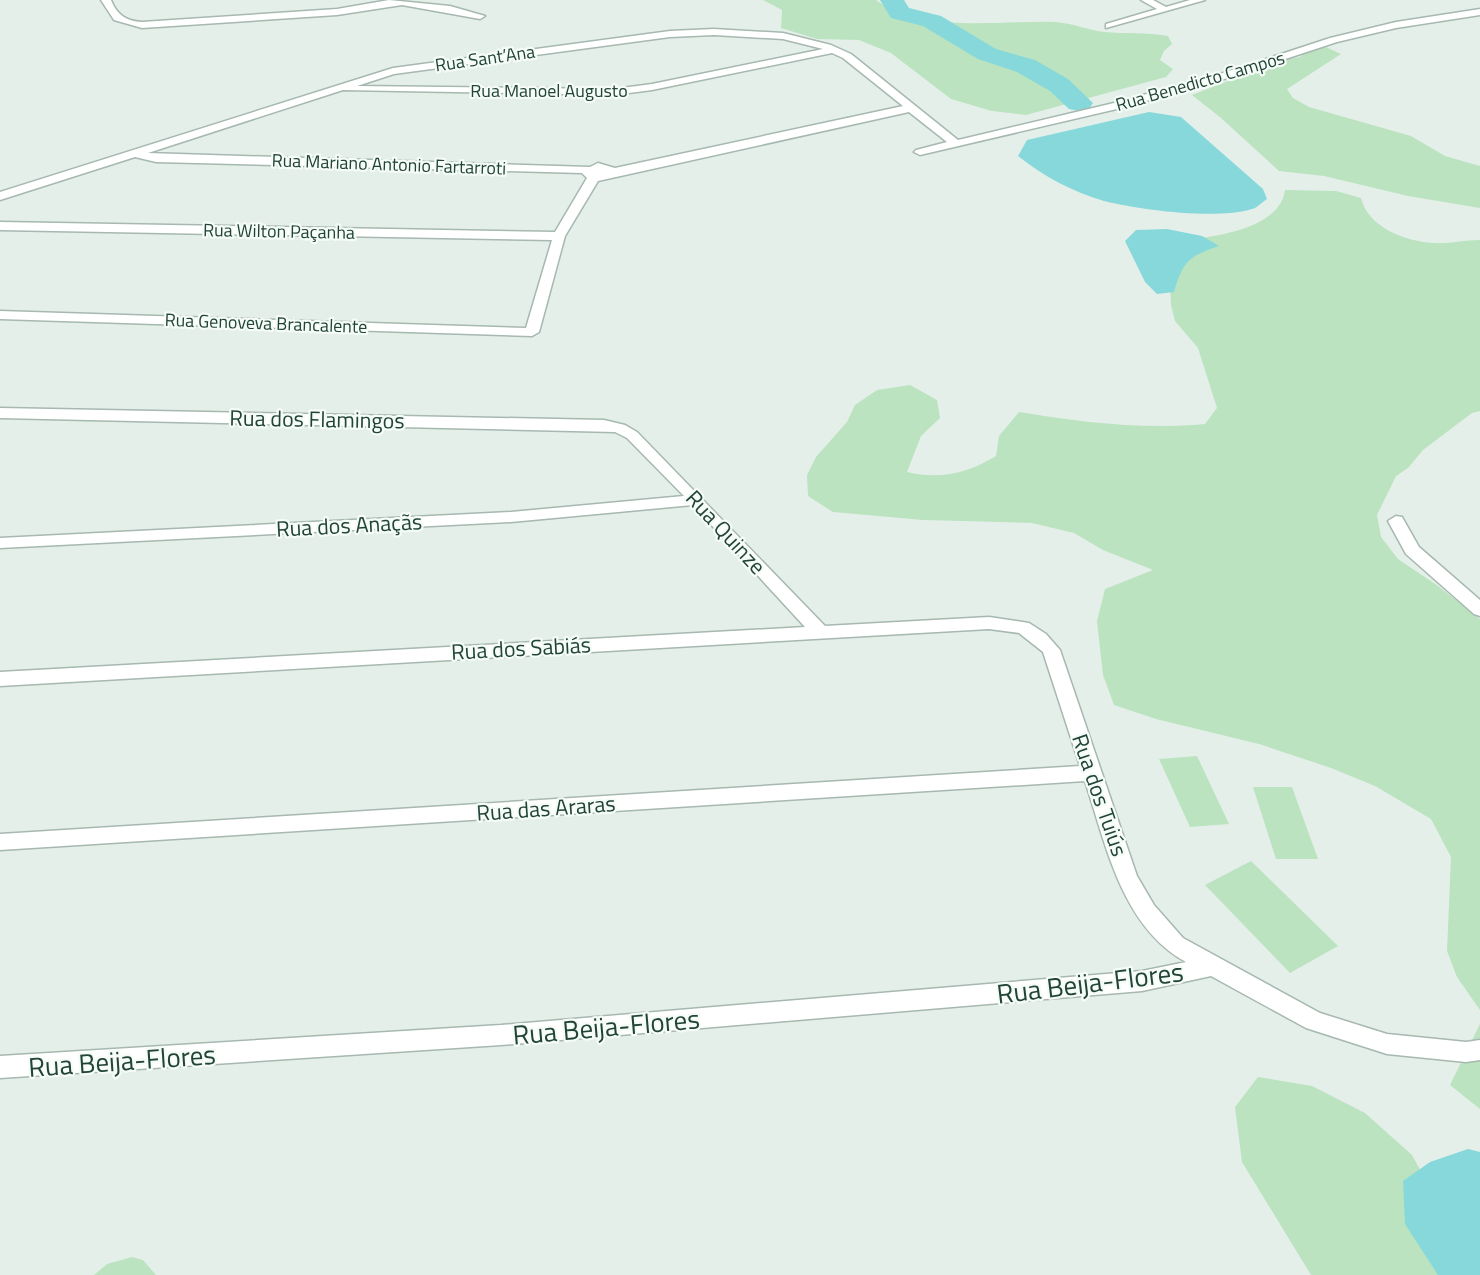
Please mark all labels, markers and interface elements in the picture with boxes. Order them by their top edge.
street label: Rua Sant’Ana [433,38,537,78]
street label: Rua Benedicto Campos [1112,44,1288,118]
street label: Rua Manoel Augusto [470,77,628,104]
street label: Rua Mariano Antonio Fartarroti [271,146,507,182]
street label: Rua Wilton Paçanha [203,216,355,246]
street label: Rua Genoveva Brancalente [164,306,368,340]
street label: Rua dos Flamingos [229,400,405,438]
street label: Rua Quinze [678,482,774,582]
street label: Rua dos Anaçãs [275,504,423,546]
street label: Rua dos Sabiás [450,627,592,669]
street label: Rua dos Tuiús [1063,729,1137,861]
street label: Rua das Araras [475,786,617,830]
street label: Rua Beija-Flores [994,950,1186,1014]
street label: Rua Beija-Flores [511,997,701,1055]
street label: Rua Beija-Flores [27,1033,217,1087]

